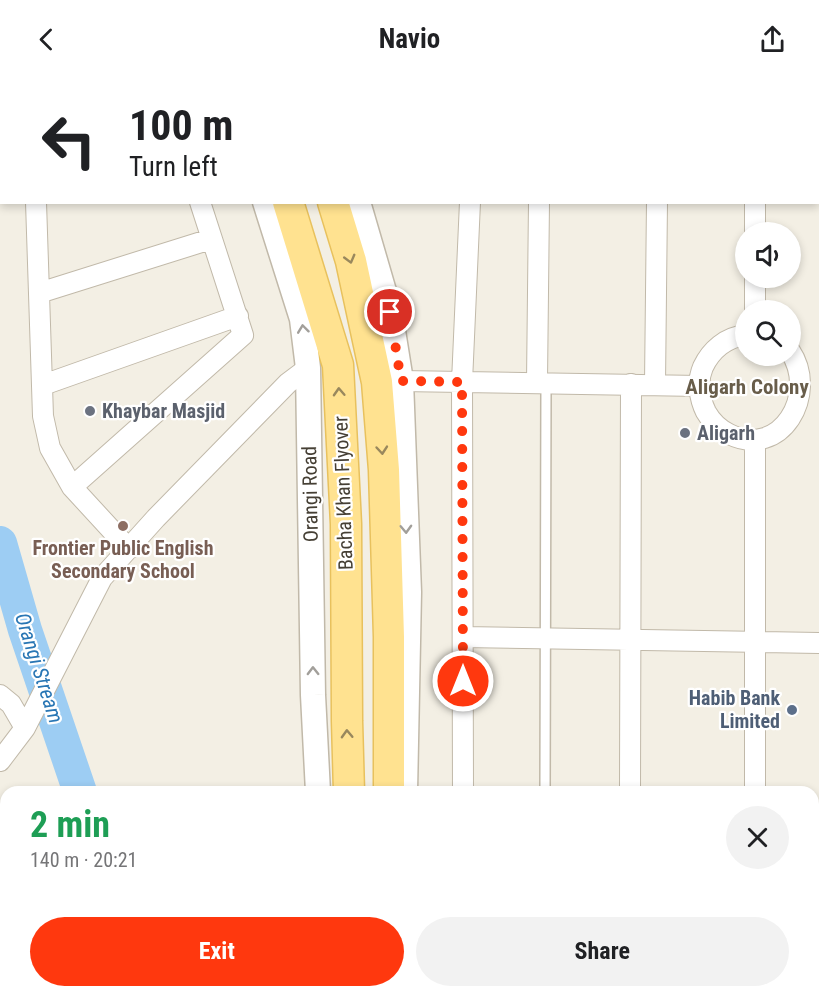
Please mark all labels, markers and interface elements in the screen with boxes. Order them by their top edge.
icon: back [30,23,63,56]
text: Navio [379,23,440,55]
icon: share [756,23,789,56]
text: 100 m [129,101,234,150]
icon: left [30,102,108,180]
text: Turn left [129,151,218,183]
map controls [735,222,801,366]
button: sound [735,222,801,288]
one-way arrow [342,253,355,263]
pin [364,286,415,337]
icon: arrive [373,295,406,328]
button: search [735,300,801,366]
one-way arrow [298,324,310,334]
district label: Aligarh Colony [685,375,809,399]
one-way arrow [333,387,346,396]
place label: Khaybar Masjid [102,399,225,423]
marker: Khaybar Masjid [83,404,97,418]
street label: Bacha Khan Flyover [328,416,358,570]
place label: Aligarh [697,421,755,445]
marker: Aligarh [678,426,692,440]
street label: Orangi Road [297,446,323,542]
one-way arrow [375,446,388,455]
marker: Frontier Public English Secondary School [116,519,130,533]
one-way arrow [400,524,413,533]
place label: Frontier Public English Secondary School [32,536,214,583]
water label: Orangi Stream [10,610,68,726]
position arrow [431,649,495,713]
one-way arrow [306,666,319,675]
place label: Habib Bank Limited [689,686,780,733]
marker: Habib Bank Limited [785,703,799,717]
one-way arrow [341,729,354,738]
text: 2 min [30,804,110,846]
button: close [726,806,789,869]
text: 140 m · 20:21 [30,848,137,872]
button: Exit [30,917,404,986]
button: Share [416,917,789,986]

